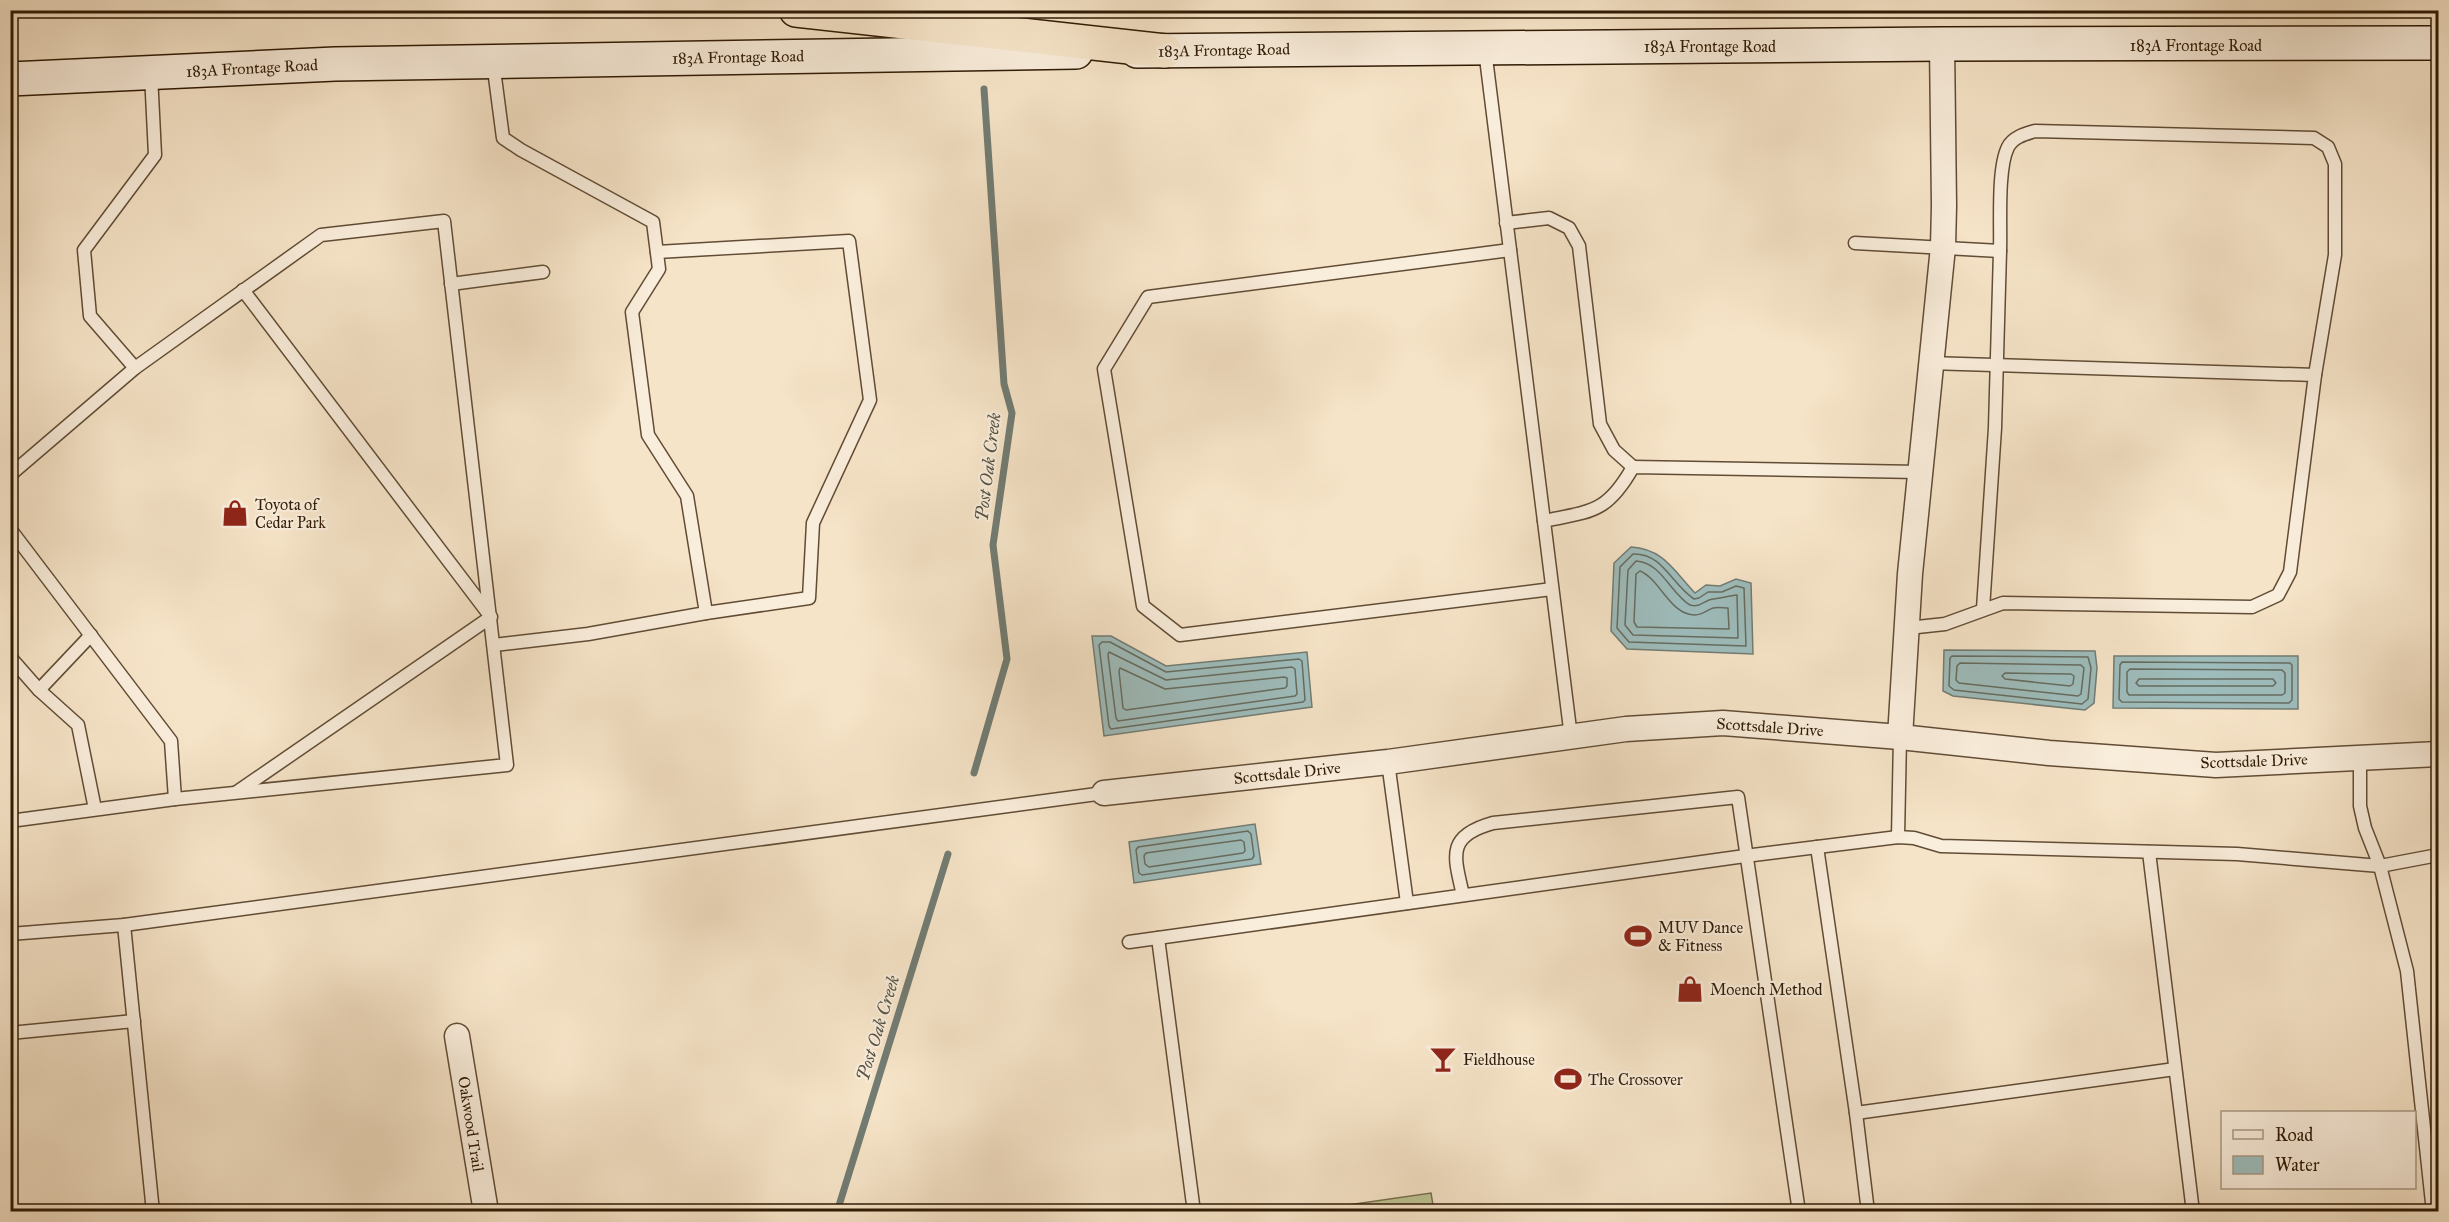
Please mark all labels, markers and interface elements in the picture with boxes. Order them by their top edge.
street label: 183A Frontage Road [2130,36,2262,56]
street label: 183A Frontage Road [1644,37,1776,57]
street label: 183A Frontage Road [1158,39,1290,62]
street label: 183A Frontage Road [672,46,804,69]
street label: 183A Frontage Road [185,55,319,82]
water label: Post Oak Creek [970,412,1006,522]
place label: Toyota of Cedar Park [255,495,326,532]
shop icon: Toyota of Cedar Park [220,498,250,528]
street label: Scottsdale Drive [1716,714,1825,740]
street label: Scottsdale Drive [2200,750,2308,772]
street label: Scottsdale Drive [1233,758,1342,788]
place label: MUV Dance & Fitness [1658,918,1743,955]
sports icon: MUV Dance & Fitness [1623,921,1653,951]
water label: Post Oak Creek [852,973,904,1083]
shop icon: Moench Method [1675,974,1705,1004]
place label: Moench Method [1710,980,1823,999]
bar icon: Fieldhouse [1428,1044,1458,1074]
place label: Fieldhouse [1463,1050,1535,1069]
sports icon: The Crossover [1553,1064,1583,1094]
place label: The Crossover [1588,1070,1683,1089]
street label: Oakwood Trail [454,1075,488,1174]
legend [2221,1111,2416,1189]
text: Road [2275,1124,2313,1146]
text: Water [2275,1154,2320,1176]

